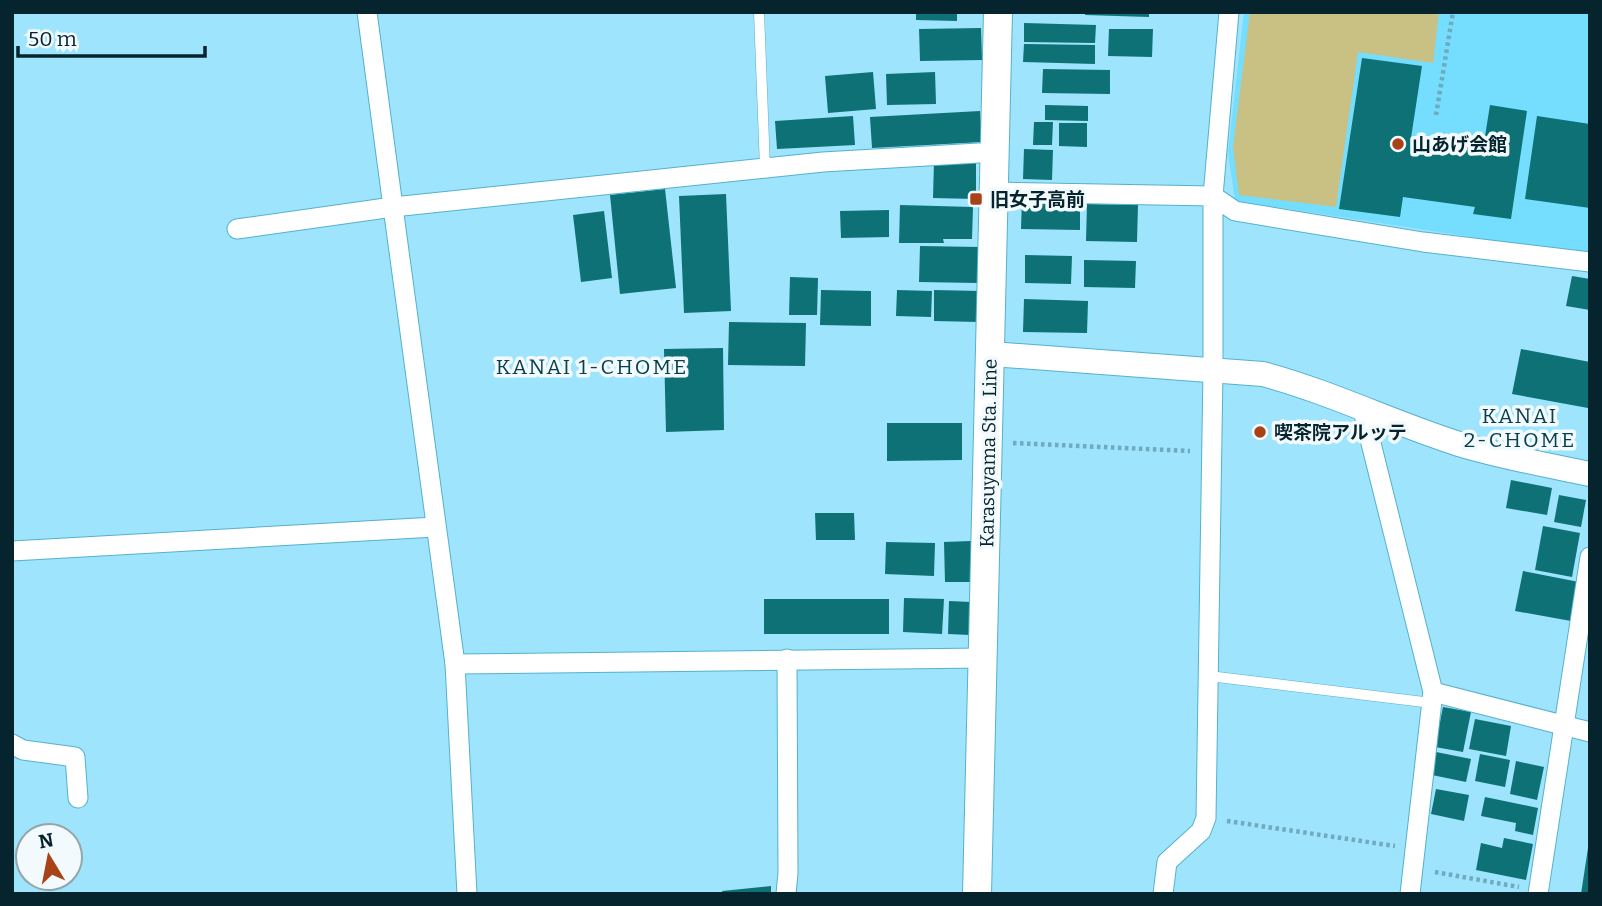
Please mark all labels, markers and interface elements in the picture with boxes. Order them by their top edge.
scale bar [18,14,205,58]
text: 50 m [28,26,77,52]
place label: 山あげ会館 [1412,133,1507,156]
marker: 山あげ会館 [1390,136,1406,152]
place label: 旧女子高前 [990,188,1085,211]
marker: 旧女子高前 [968,191,984,207]
district label: KANAI 1-CHOME [496,354,688,380]
street label: Karasuyama Sta. Line [975,359,1002,547]
district label: KANAI 2-CHOME [1464,403,1576,453]
place label: 喫茶院アルッテ [1274,421,1407,444]
marker: 喫茶院アルッテ [1252,424,1268,440]
north arrow [14,822,84,892]
text: N [37,828,56,853]

